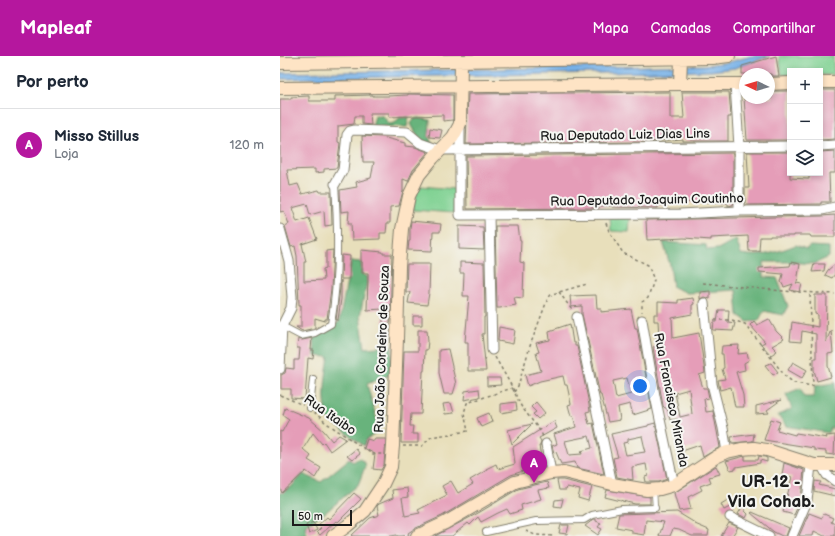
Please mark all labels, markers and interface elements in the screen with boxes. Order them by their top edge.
text: Mapleaf [20,17,92,40]
text: Mapa [593,20,629,37]
text: Camadas [651,20,711,37]
text: Compartilhar [733,20,815,37]
north arrow [739,68,775,104]
map controls [787,68,823,176]
button: + [787,68,823,104]
text: Por perto [16,72,89,92]
button: − [787,104,823,140]
street label: Rua Deputado Luiz Dias Lins [540,126,711,144]
text: Misso Stillus [54,127,139,146]
text: A [25,137,33,153]
text: 120 m [229,137,264,153]
button: layers [787,140,823,176]
text: Loja [54,146,79,162]
street label: Rua Deputado Joaquim Coutinho [550,190,744,210]
street label: Rua João Cordeiro de Souza [371,265,393,433]
street label: Rua Francisco Miranda [650,331,692,469]
your location [630,376,650,396]
street label: Rua Itaibo [301,391,359,439]
pin: A [521,450,547,483]
district label: UR-12 - Vila Cohab. [727,472,815,512]
scale bar [292,508,352,527]
text: 50 m [298,510,323,523]

